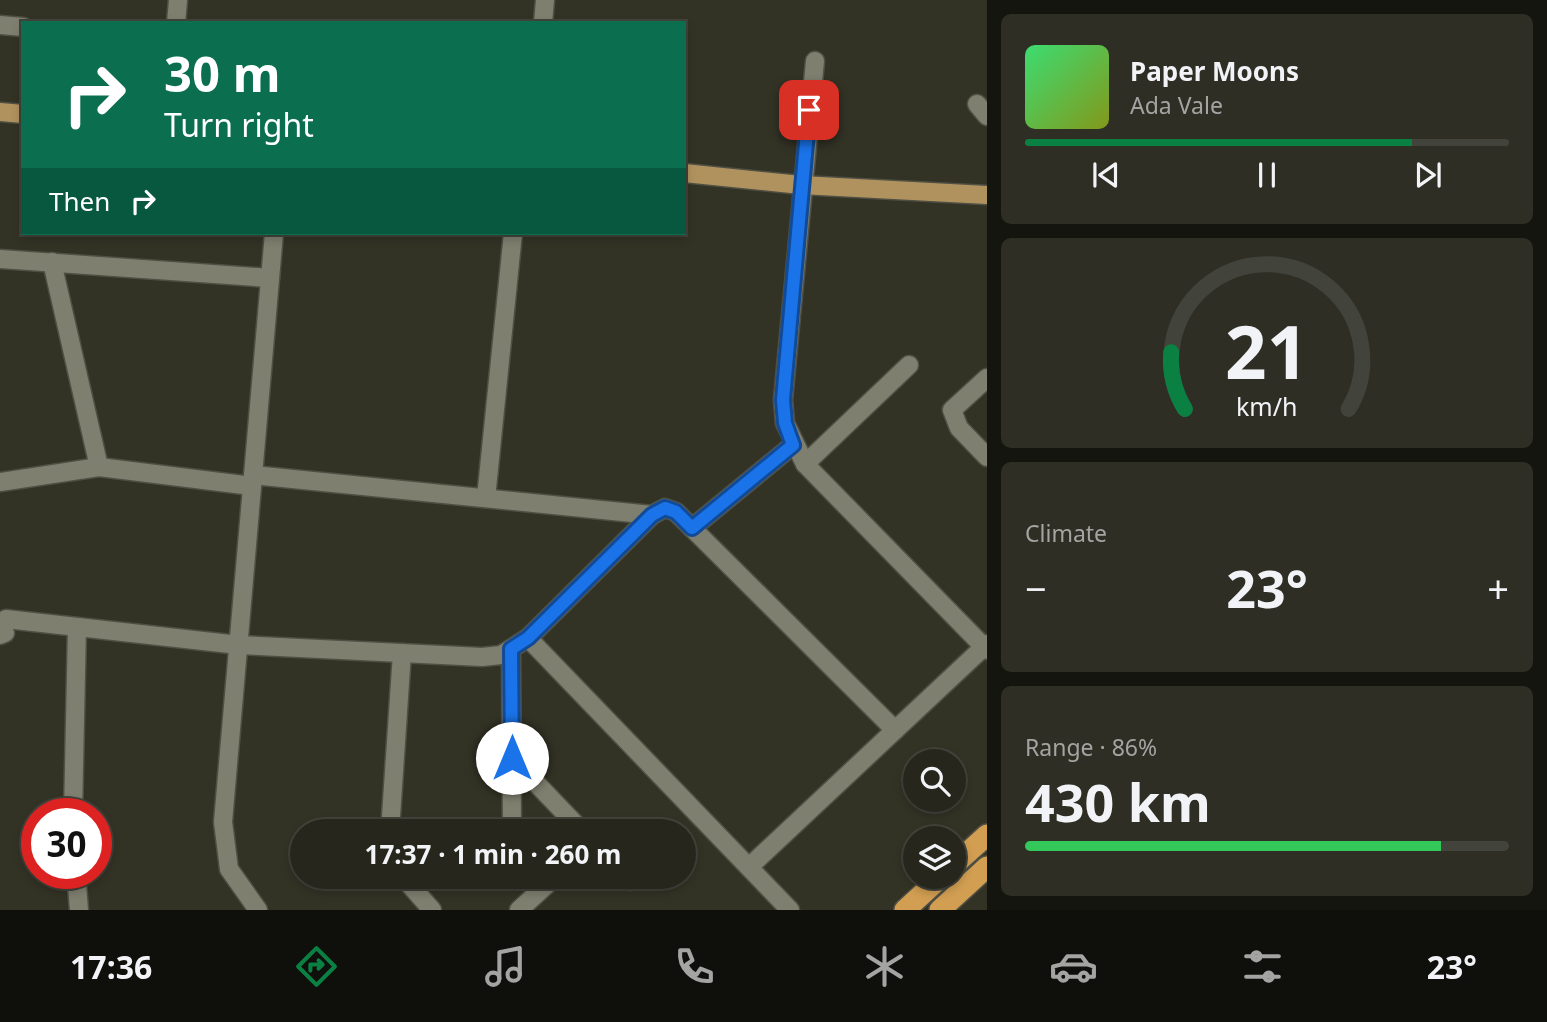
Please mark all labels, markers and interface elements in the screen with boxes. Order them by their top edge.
text: 30 m [164,40,281,106]
icon: right [49,49,140,140]
text: Paper Moons [1130,53,1299,89]
pin [779,80,839,140]
text: Ada Vale [1130,89,1223,121]
icon: arrive [790,91,828,129]
text: Turn right [164,103,314,146]
icon: previous [1087,156,1125,194]
icon: pause [1248,156,1286,194]
icon: next [1409,156,1447,194]
icon: right [124,182,162,220]
text: Then [49,183,110,219]
text: 21 [1225,301,1309,400]
text: km/h [1236,389,1298,423]
text: Climate [1025,517,1107,549]
text: 23° [1226,552,1308,623]
text: − [1025,562,1047,614]
text: + [1487,562,1509,614]
position arrow [475,721,549,795]
text: Range · 86% [1025,731,1157,763]
map controls [903,749,966,889]
button: search [903,749,966,812]
text: 430 km [1025,766,1211,837]
speed limit sign: 30 [21,798,112,889]
button: layers [903,826,966,889]
text: 17:37 · 1 min · 260 m [365,836,621,872]
icon: directions [292,942,341,991]
icon: music [481,942,530,991]
icon: phone [670,942,719,991]
icon: climate [860,942,909,991]
icon: car [1049,942,1098,991]
icon: filters [1238,942,1287,991]
text: 17:36 [70,945,152,988]
text: 23° [1427,945,1477,988]

